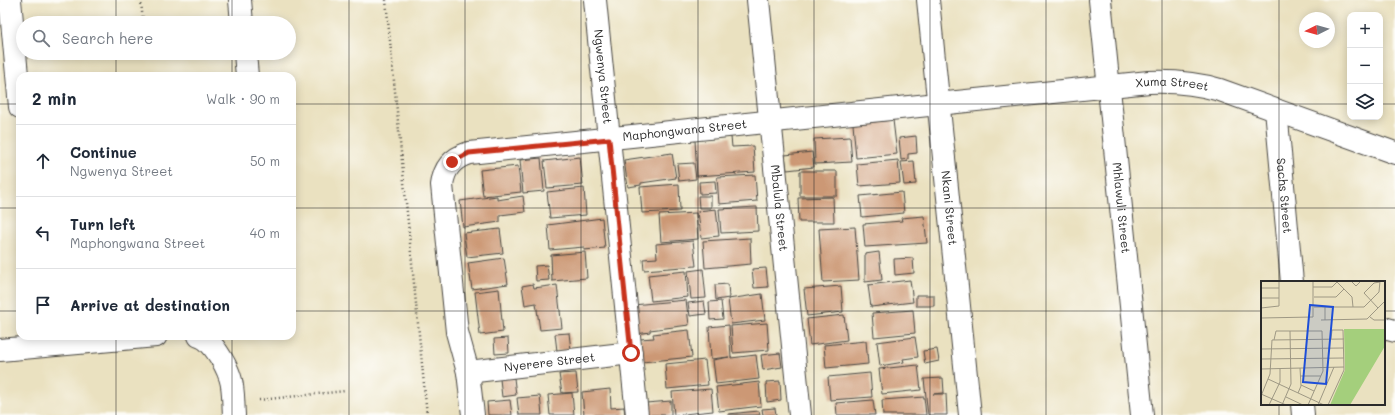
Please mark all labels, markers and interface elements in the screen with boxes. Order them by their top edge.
north arrow [1299,12,1335,48]
map controls [1347,12,1383,120]
button: + [1347,12,1383,48]
search box [16,16,296,60]
icon: search [30,27,52,49]
text: Search here [62,28,153,48]
street label: Ngwenya Street [591,28,616,125]
button: − [1347,48,1383,84]
street label: Xuma Street [1134,73,1211,94]
button: layers [1347,84,1383,120]
text: 2 min [32,87,77,109]
text: Walk · 90 m [206,90,280,107]
street label: Maphongwana Street [622,115,748,144]
text: Continue [70,142,137,162]
icon: ahead [32,150,54,172]
text: 50 m [250,152,280,169]
route end [443,153,461,171]
street label: Sachs Street [1273,157,1296,234]
street label: Mhlawuli Street [1109,161,1135,254]
text: Ngwenya Street [70,162,173,179]
street label: Mbalula Street [768,164,792,252]
street label: Nkani Street [938,170,962,246]
text: Turn left [70,214,135,234]
icon: left [32,222,54,244]
text: 40 m [250,224,280,241]
text: Maphongwana Street [70,234,205,251]
inset map [1261,281,1385,405]
icon: arrive [32,294,54,316]
text: Arrive at destination [70,295,230,315]
route start [622,344,640,362]
street label: Nyerere Street [503,348,596,375]

